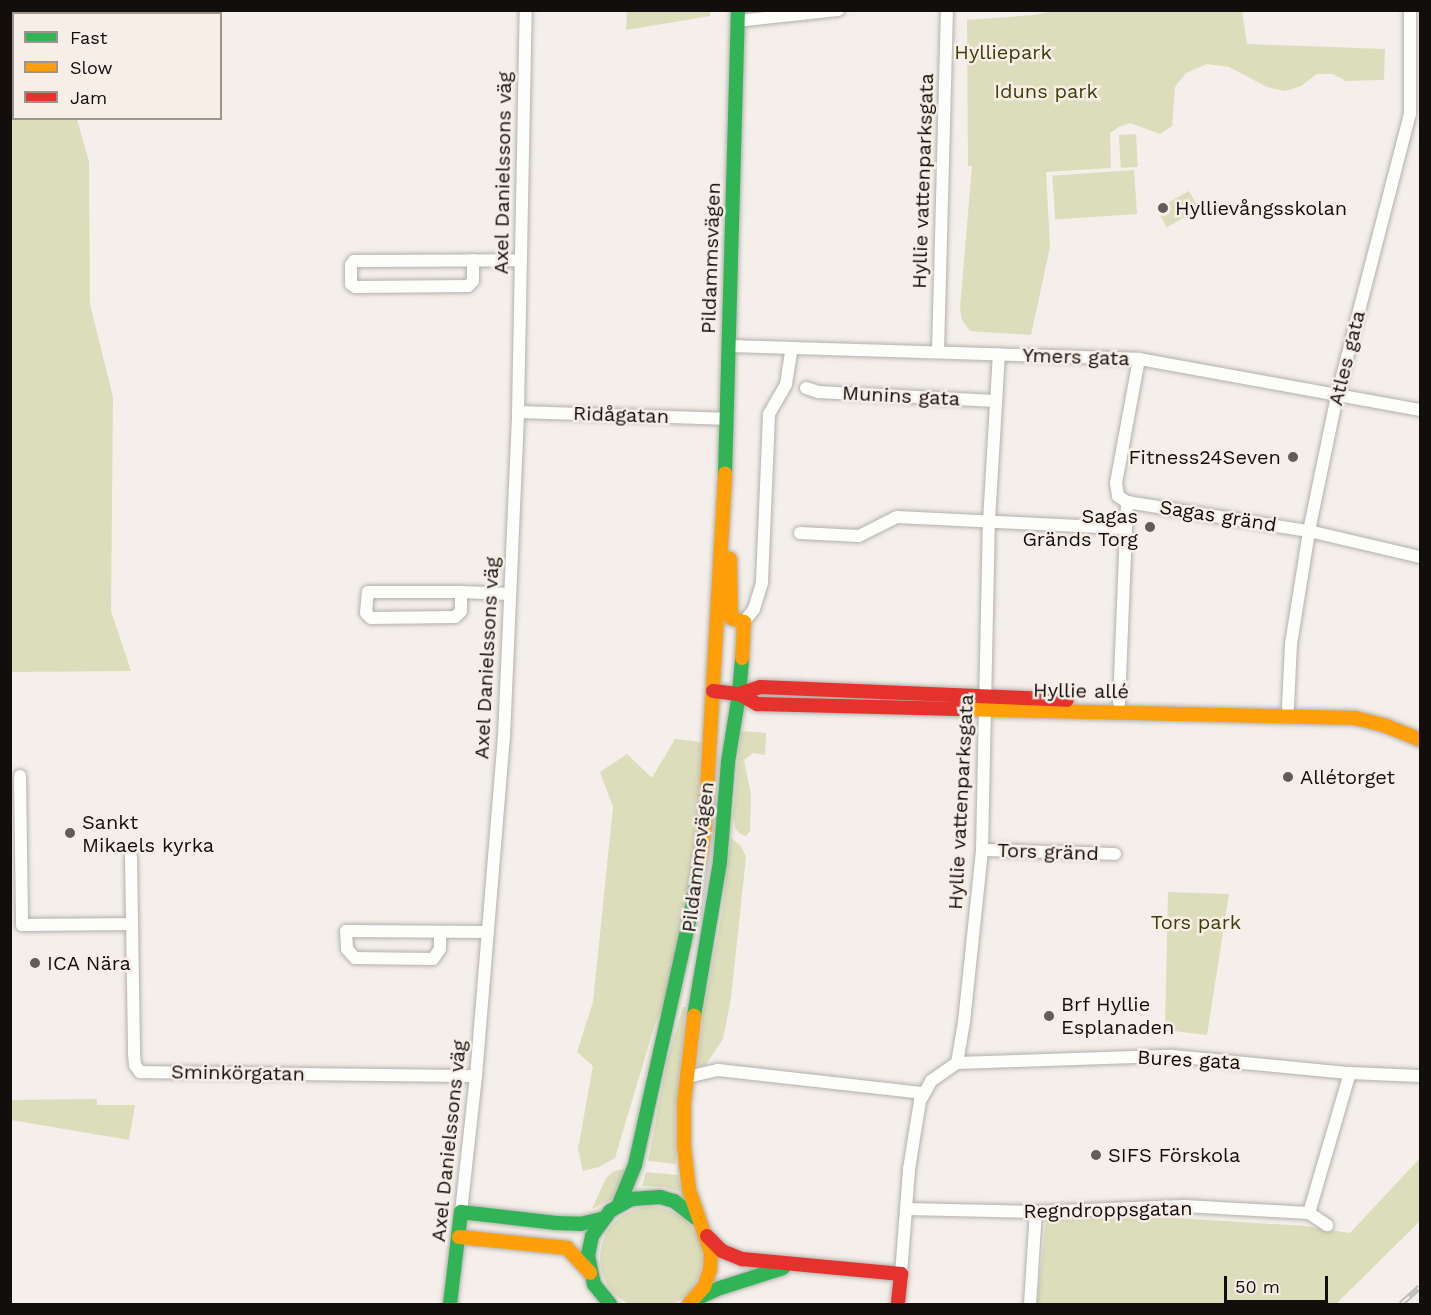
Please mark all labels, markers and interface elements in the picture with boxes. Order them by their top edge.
legend [12,12,222,120]
text: Fast [70,27,107,48]
park label: Hylliepark [954,40,1052,64]
text: Slow [70,57,113,78]
street label: Axel Danielssons väg [489,71,517,275]
street label: Hyllie vattenparksgata [907,72,939,290]
park label: Iduns park [994,79,1098,103]
text: Jam [70,87,107,108]
street label: Pildammsvägen [696,182,726,334]
place label: Hyllievångsskolan [1175,196,1347,220]
marker: Hyllievångsskolan [1156,201,1170,215]
street label: Atles gata [1324,308,1370,408]
street label: Ymers gata [1022,343,1130,371]
street label: Munins gata [841,381,961,411]
street label: Ridågatan [573,401,669,429]
place label: Fitness24Seven [1128,445,1281,469]
marker: Fitness24Seven [1286,450,1300,464]
street label: Sagas gränd [1158,495,1278,537]
place label: Sagas Gränds Torg [1022,504,1138,551]
marker: Sagas Gränds Torg [1143,520,1157,534]
street label: Axel Danielssons väg [470,556,504,760]
street label: Hyllie allé [1033,678,1129,704]
street label: Hyllie vattenparksgata [943,693,979,911]
place label: Allétorget [1300,765,1395,789]
marker: Allétorget [1281,770,1295,784]
street label: Pildammsvägen [677,780,719,934]
place label: Sankt Mikaels kyrka [82,810,214,857]
marker: Sankt Mikaels kyrka [63,826,77,840]
street label: Tors gränd [997,838,1099,866]
park label: Tors park [1151,910,1241,934]
place label: ICA Nära [47,951,132,975]
marker: ICA Nära [28,956,42,970]
place label: Brf Hyllie Esplanaden [1061,993,1174,1040]
marker: Brf Hyllie Esplanaden [1042,1009,1056,1023]
street label: Axel Danielssons väg [426,1038,472,1244]
street label: Bures gata [1137,1045,1241,1075]
street label: Sminkörgatan [171,1060,305,1086]
place label: SIFS Förskola [1108,1143,1240,1167]
marker: SIFS Förskola [1089,1148,1103,1162]
street label: Regndroppsgatan [1023,1197,1193,1223]
scale bar [1227,1264,1330,1302]
text: 50 m [1235,1276,1280,1297]

